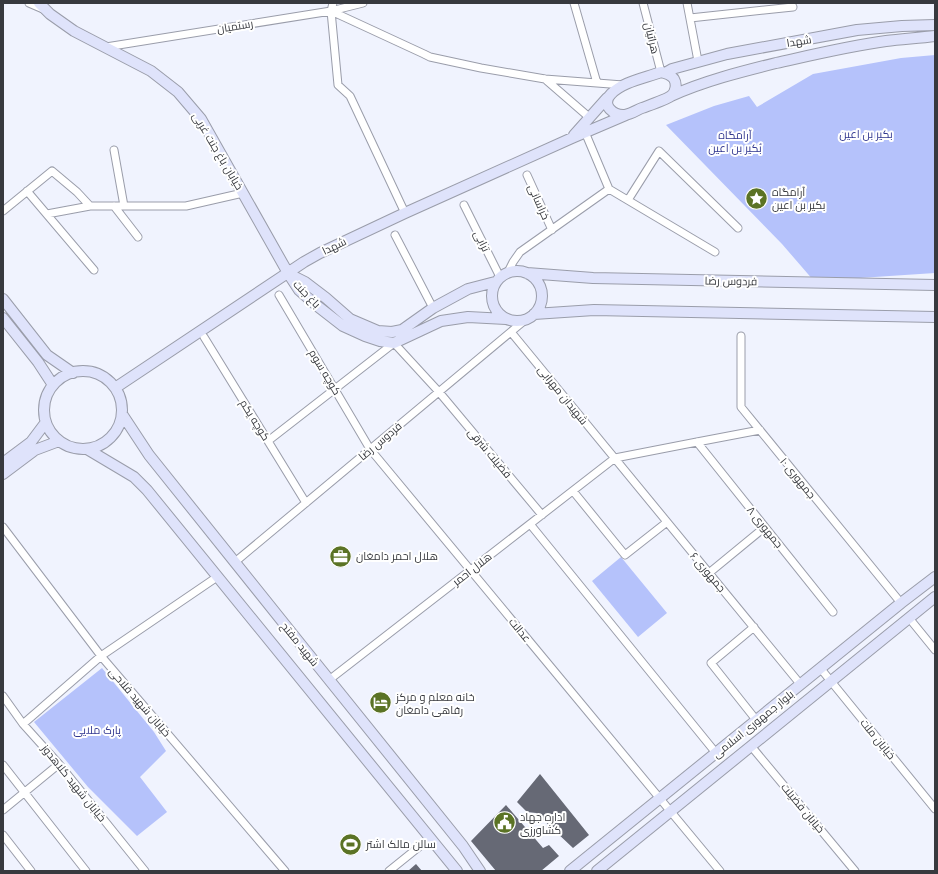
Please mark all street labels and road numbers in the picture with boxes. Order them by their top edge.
street label: رستمیان [216,16,254,36]
street label: هراتیان [641,21,663,55]
street label: شهدا [785,32,813,50]
street label: خیابان باغ جنت غربی [189,110,247,193]
street label: خراسانی [525,182,553,222]
street label: ترابی [471,228,493,254]
street label: شهدا [320,234,348,258]
street label: فردوس رضا [705,274,757,288]
street label: باغ جنت [290,277,324,312]
street label: کوچه سوم [305,347,344,398]
street label: شهیدان مهرابی [535,363,591,427]
street label: کوچه یکم [236,397,273,444]
street label: فردوس رضا [355,419,405,463]
street label: فضیلت شرقی [465,425,515,481]
street label: جمهوری ۱۰ [777,455,819,501]
street label: جمهوری ۸ [744,503,786,551]
street label: هلال احمر [449,549,494,589]
street label: جمهوری ۶ [687,549,729,595]
street label: عدالت [506,615,534,645]
street label: شهید مفتح [277,619,322,669]
street label: خیابان شهید فلاحی [106,664,174,740]
street label: بلوار جمهوری اسلامی [710,687,796,761]
street label: خیابان ملت [857,716,899,762]
street label: خیابان شهید کلاهدوز [38,741,109,824]
street label: خیابان فضیلت [778,780,828,836]

